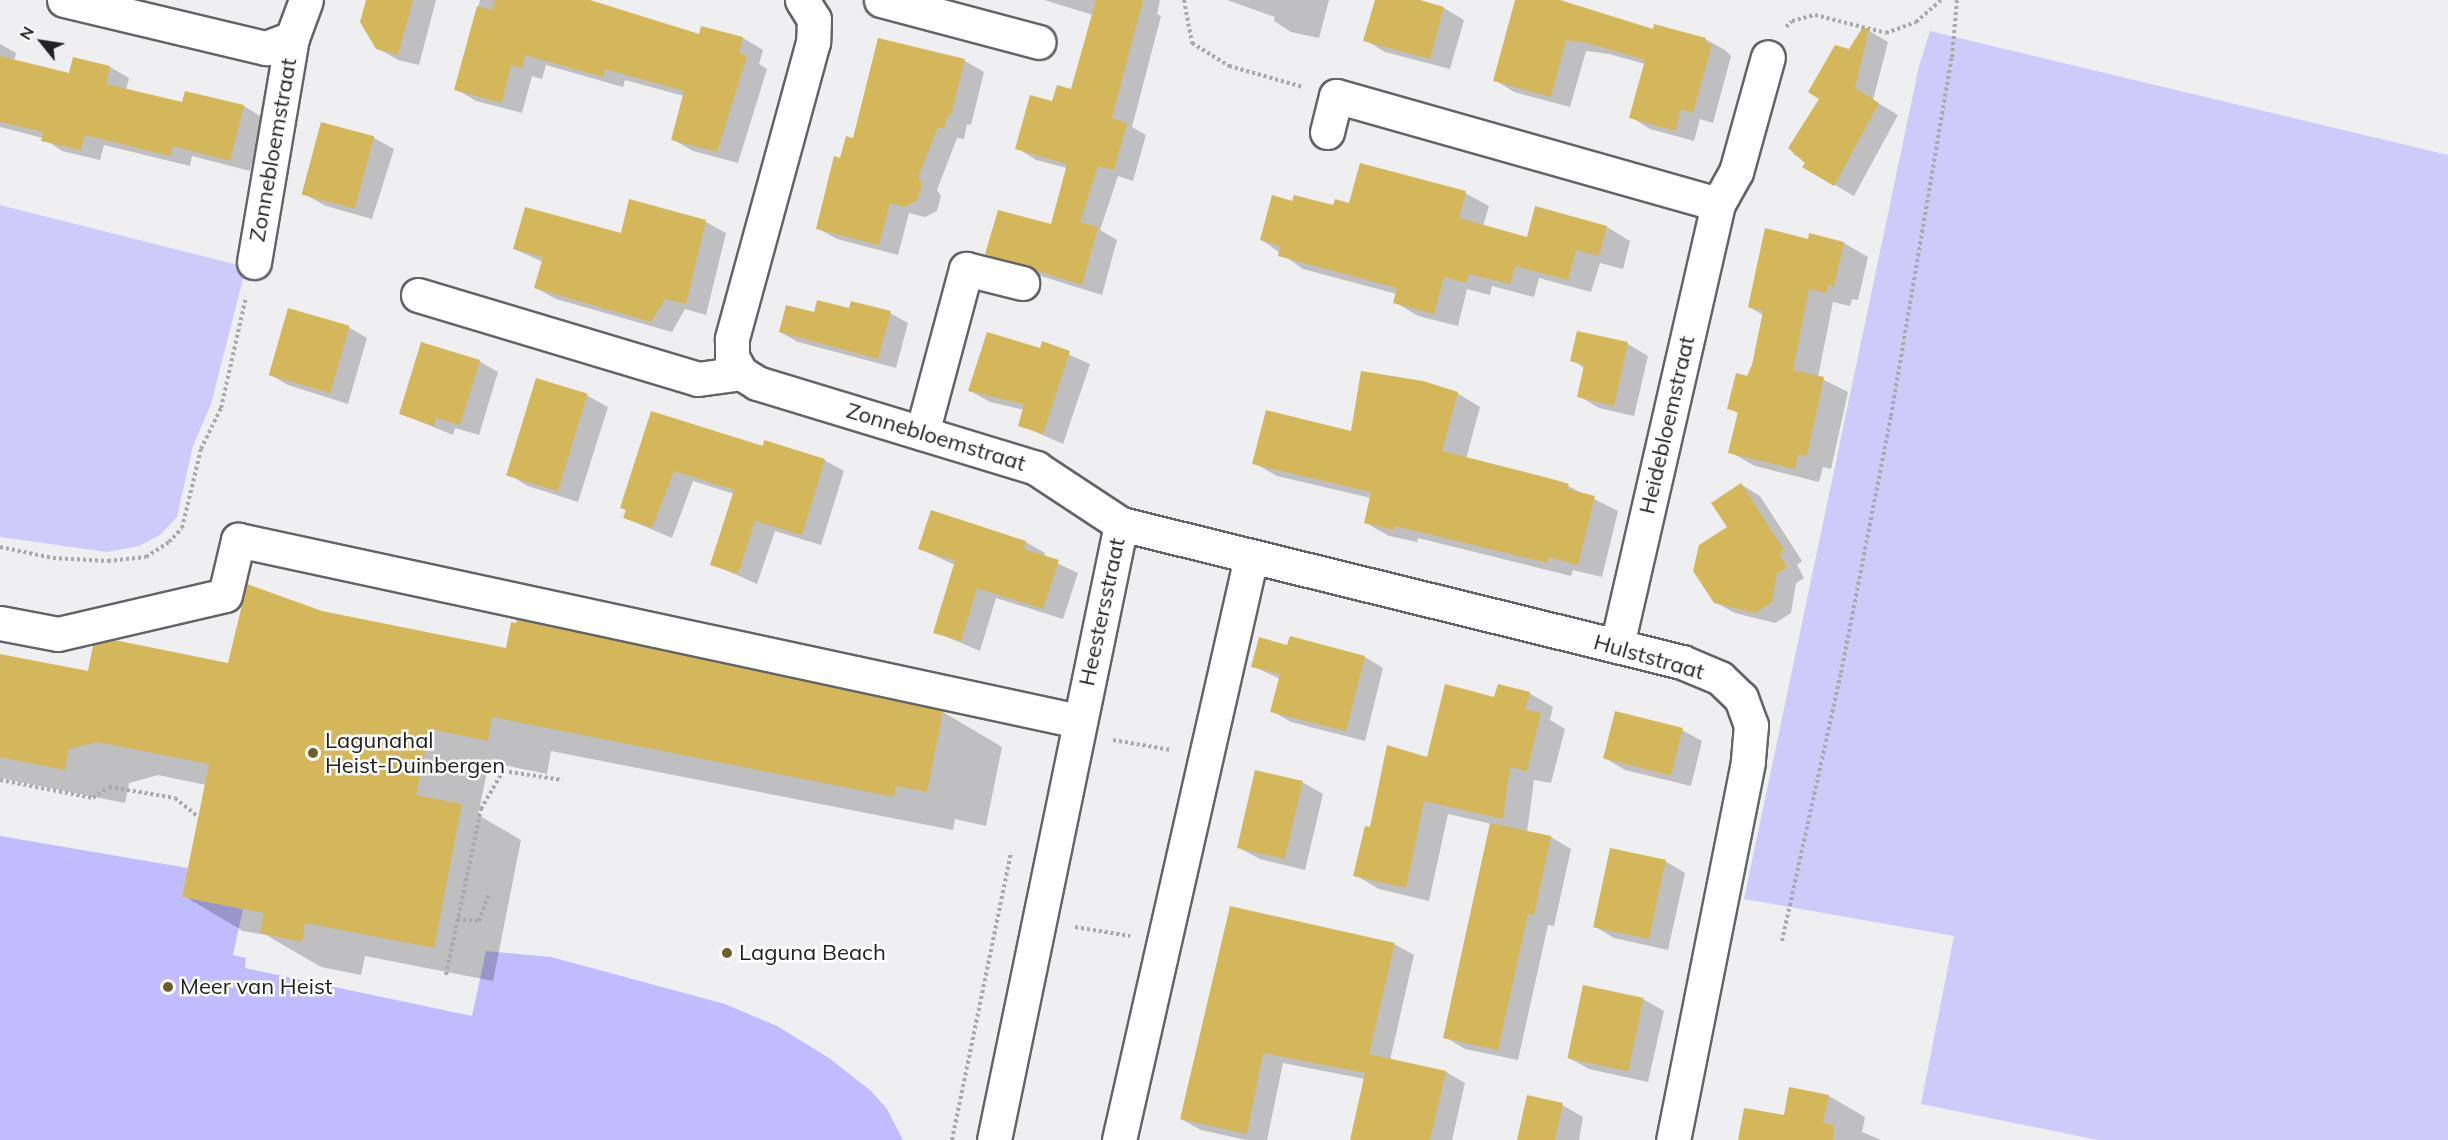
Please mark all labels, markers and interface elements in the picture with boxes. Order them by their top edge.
north arrow [12,12,72,72]
text: N [15,23,38,43]
street label: Zonnebloemstraat [244,56,302,244]
street label: Heidebloemstraat [1634,333,1700,517]
street label: Zonnebloemstraat [843,397,1029,477]
street label: Heestersstraat [1073,536,1131,688]
street label: Hulststraat [1591,629,1707,685]
place label: Lagunahal Heist-Duinbergen [325,727,505,778]
marker: Lagunahal Heist-Duinbergen [306,746,320,760]
place label: Laguna Beach [739,940,886,966]
marker: Laguna Beach [720,946,734,960]
place label: Meer van Heist [180,974,332,1000]
marker: Meer van Heist [161,980,175,994]

